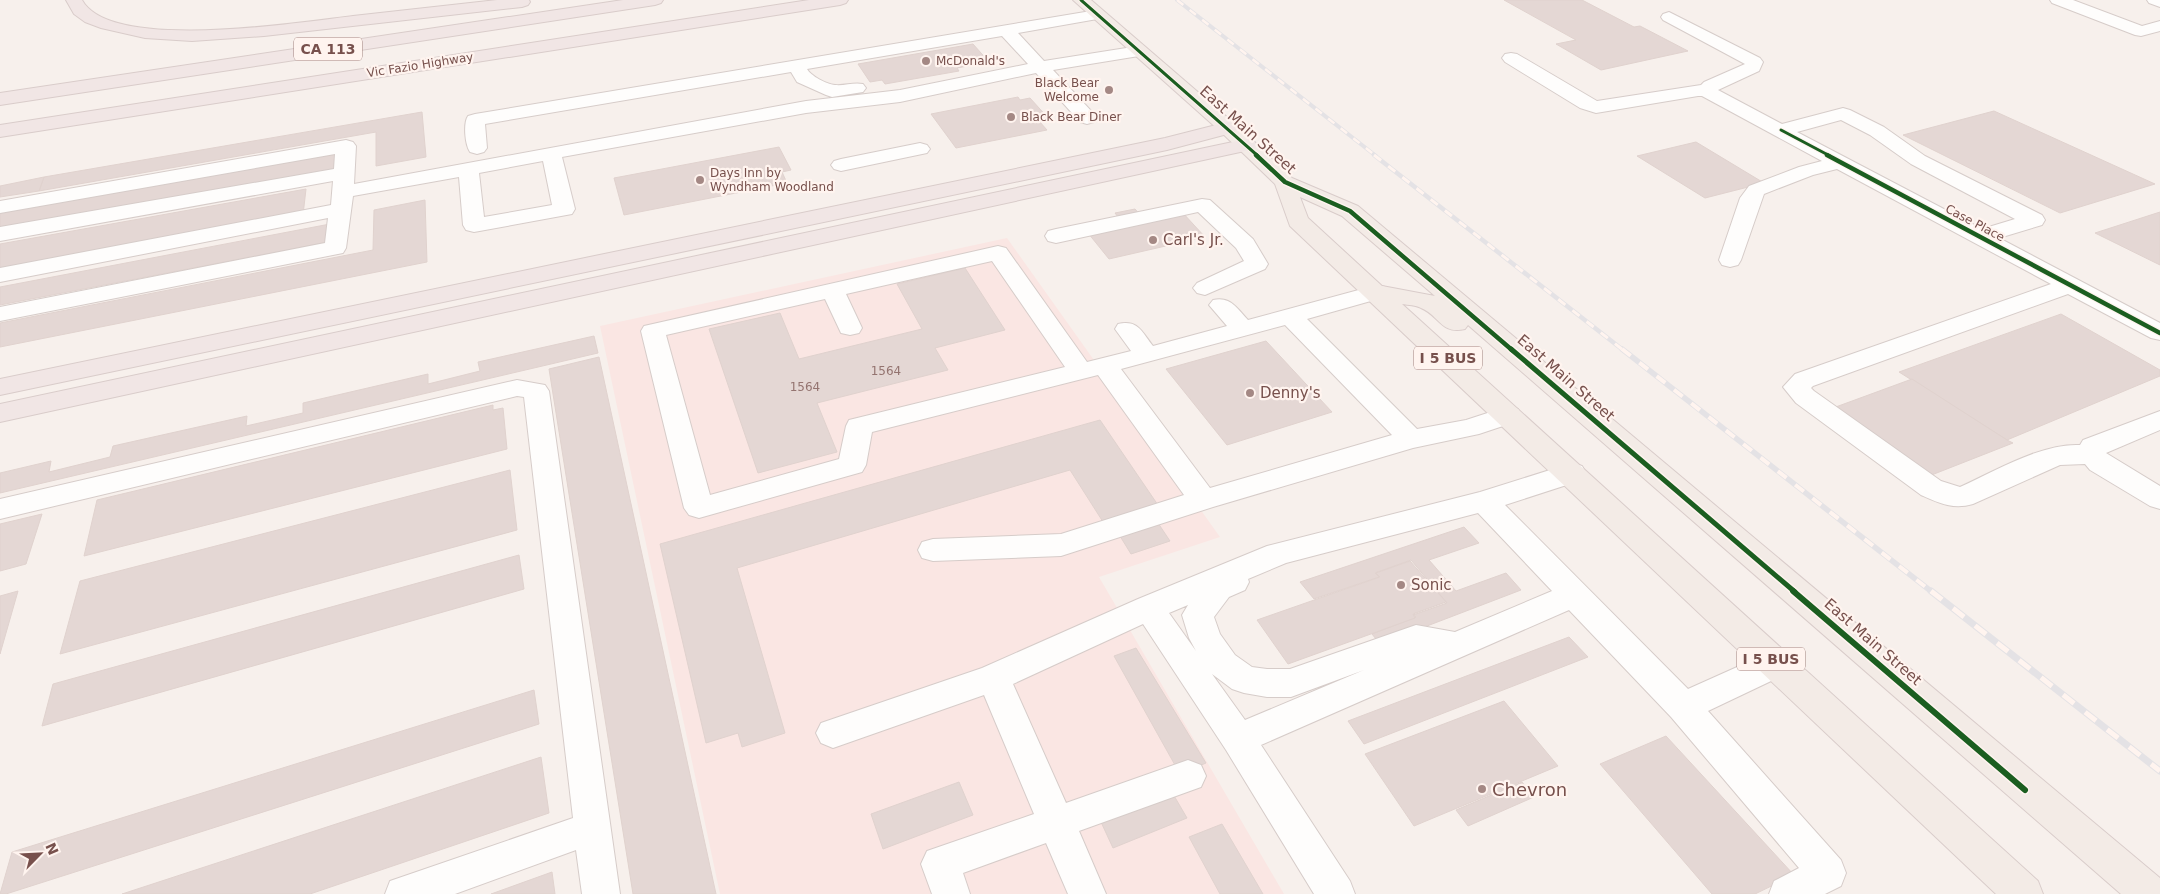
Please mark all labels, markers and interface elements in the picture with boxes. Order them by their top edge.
road number: CA 113 [294,38,362,61]
street label: Vic Fazio Highway [366,50,474,80]
place label: McDonald's [936,54,1005,68]
marker: McDonald's [920,55,932,67]
place label: Black Bear Welcome [1035,76,1099,104]
street label: East Main Street [1196,82,1300,178]
marker: Black Bear Welcome [1103,84,1115,96]
place label: Black Bear Diner [1021,110,1122,124]
marker: Black Bear Diner [1005,111,1017,123]
place label: Days Inn by Wyndham Woodland [710,166,834,194]
marker: Days Inn by Wyndham Woodland [694,174,706,186]
street label: Case Place [1943,202,2007,244]
place label: Carl's Jr. [1163,231,1224,249]
marker: Carl's Jr. [1147,234,1159,246]
street label: East Main Street [1514,331,1619,425]
road number: I 5 BUS [1414,346,1482,369]
house number: 1564 [871,364,901,378]
house number: 1564 [790,380,820,394]
place label: Denny's [1260,384,1321,402]
marker: Denny's [1244,387,1256,399]
place label: Sonic [1411,576,1452,594]
marker: Sonic [1395,579,1407,591]
street label: East Main Street [1821,595,1926,689]
road number: I 5 BUS [1737,648,1805,671]
place label: Chevron [1492,779,1567,800]
marker: Chevron [1476,783,1488,795]
north arrow [15,829,65,879]
text: N [42,840,62,857]

